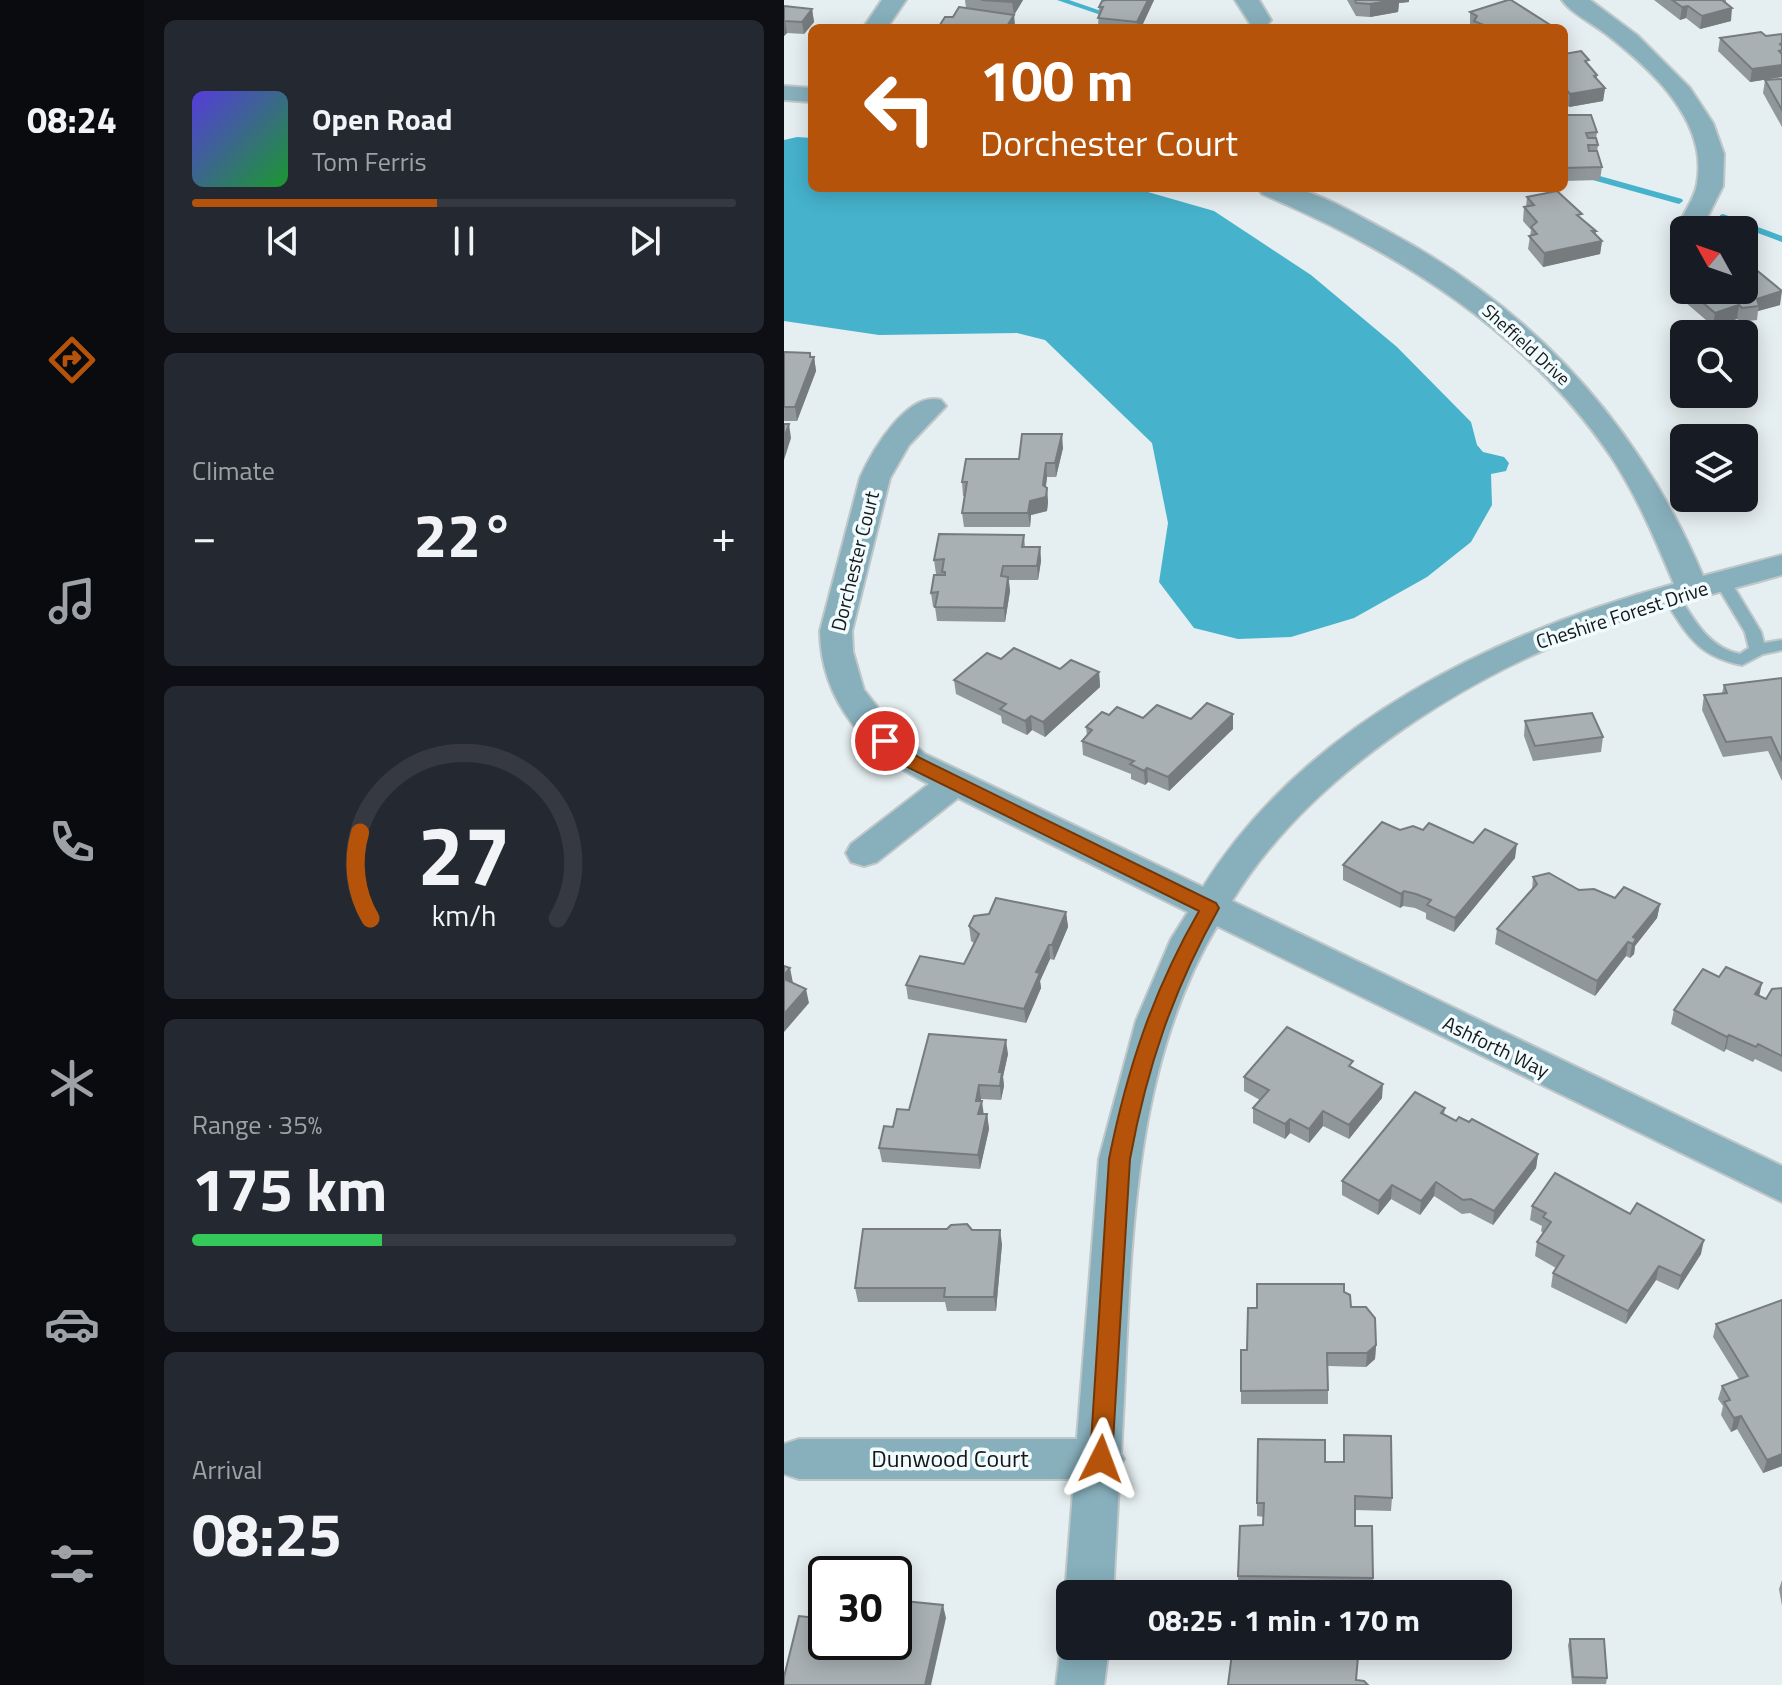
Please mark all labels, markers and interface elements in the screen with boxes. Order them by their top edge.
text: 100 m [980,38,1133,123]
icon: left [848,56,952,160]
text: 08:24 [27,92,117,147]
text: Open Road [312,96,453,142]
text: Dorchester Court [980,115,1238,170]
text: Tom Ferris [312,142,427,181]
north arrow [1670,216,1758,304]
map controls [1670,216,1758,512]
icon: previous [261,219,305,263]
icon: pause [442,219,486,263]
icon: next [623,219,667,263]
street label: Sheffield Drive [1476,298,1576,392]
button: search [1670,320,1758,408]
icon: directions [44,332,100,388]
button: layers [1670,424,1758,512]
text: Climate [192,451,275,490]
street label: Dorchester Court [822,488,887,634]
text: 22° [414,489,514,580]
text: − [192,502,217,569]
text: + [711,502,736,569]
street label: Cheshire Forest Drive [1532,572,1712,657]
icon: music [44,573,100,629]
pin [851,707,919,775]
icon: arrive [863,719,907,763]
text: 27 [417,790,511,916]
icon: phone [44,814,100,870]
text: km/h [432,894,496,937]
street label: Ashforth Way [1438,1007,1555,1086]
icon: climate [44,1055,100,1111]
text: Range · 35% [192,1105,322,1144]
text: 175 km [192,1143,387,1234]
icon: car [44,1296,100,1352]
position arrow [1059,1417,1143,1501]
street label: Dunwood Court [871,1440,1029,1476]
text: Arrival [192,1450,263,1489]
text: 08:25 [192,1488,342,1579]
icon: filters [44,1536,100,1592]
speed limit sign: 30 [808,1556,912,1660]
text: 08:25 · 1 min · 170 m [1148,1597,1420,1643]

